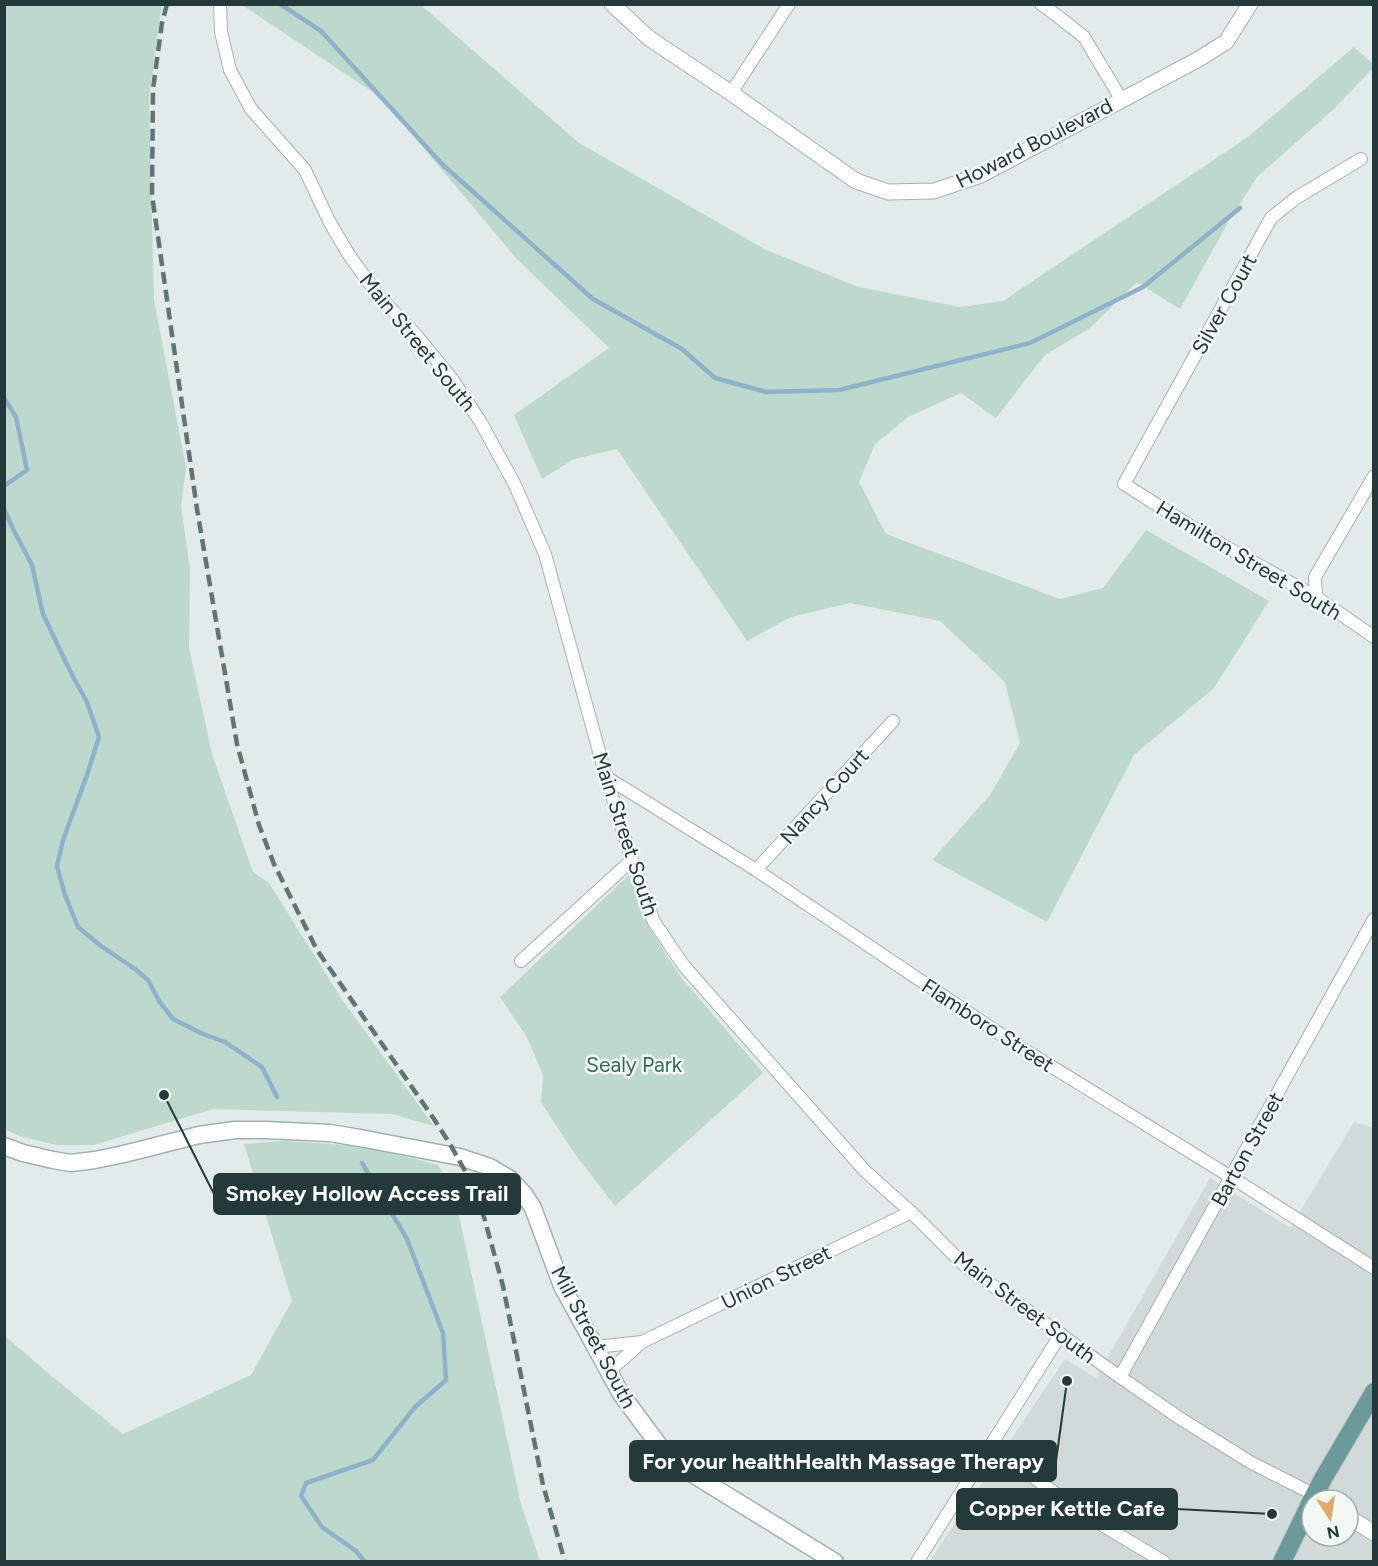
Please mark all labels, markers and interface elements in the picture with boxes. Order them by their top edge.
street label: Howard Boulevard [951,93,1117,193]
street label: Silver Court [1186,249,1262,359]
street label: Main Street South [355,268,481,416]
street label: Hamilton Street South [1152,495,1346,625]
street label: Nancy Court [775,743,873,849]
street label: Main Street South [588,749,664,919]
street label: Flamboro Street [917,973,1059,1077]
park label: Sealy Park [586,1052,683,1077]
street label: Barton Street [1205,1088,1289,1210]
callout: Smokey Hollow Access Trail [214,1174,520,1214]
text: Smokey Hollow Access Trail [226,1180,508,1207]
street label: Union Street [717,1240,835,1314]
street label: Main Street South [949,1246,1101,1368]
street label: Mill Street South [546,1262,642,1412]
callout: For your healthHealth Massage Therapy [630,1441,1056,1481]
text: For your healthHealth Massage Therapy [642,1448,1044,1475]
north arrow [1300,1488,1360,1548]
callout: Copper Kettle Cafe [957,1489,1177,1529]
text: Copper Kettle Cafe [969,1495,1165,1522]
text: N [1325,1522,1341,1543]

